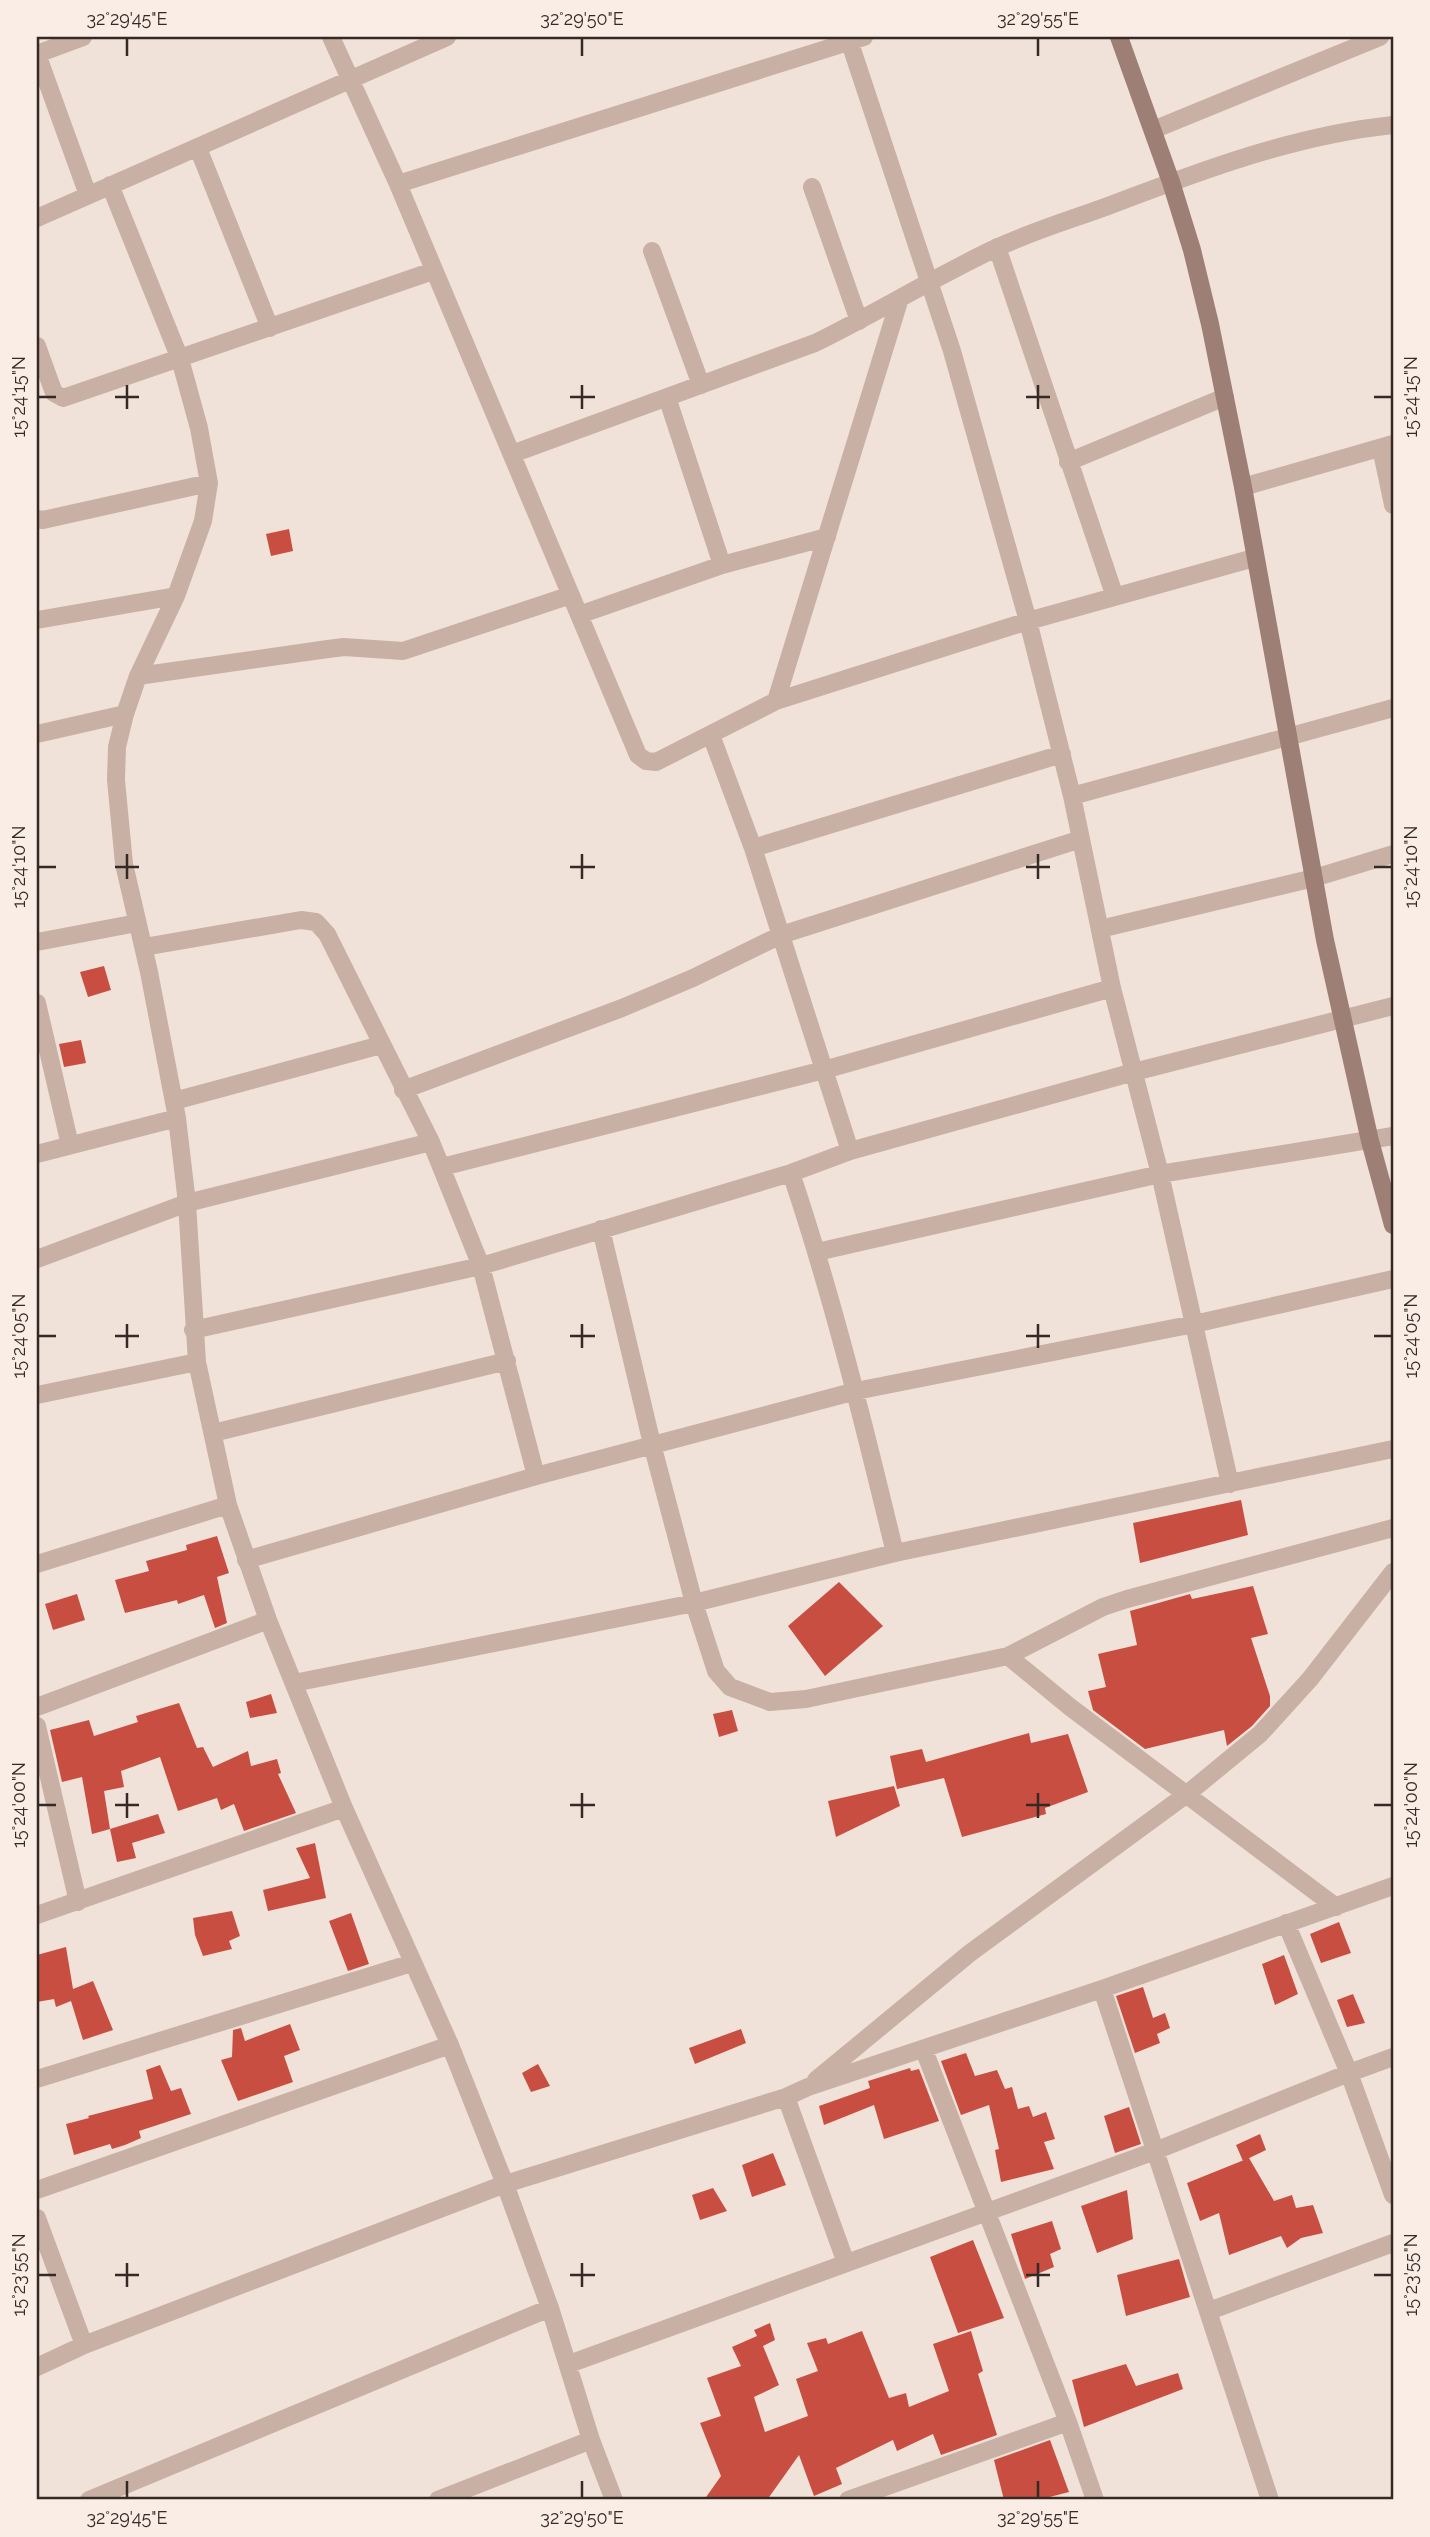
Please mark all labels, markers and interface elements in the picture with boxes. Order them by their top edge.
text: 32°29'45"E [86,8,168,29]
text: 32°29'50"E [540,8,624,29]
text: 32°29'55"E [997,8,1079,29]
text: 15°24'15"N [8,356,29,438]
text: 15°24'15"N [1400,356,1421,438]
text: 15°24'10"N [8,826,29,908]
text: 15°24'10"N [1400,826,1421,908]
text: 15°24'05"N [8,1294,29,1378]
text: 15°24'05"N [1400,1294,1421,1378]
text: 15°24'00"N [8,1762,29,1848]
text: 15°24'00"N [1400,1762,1421,1848]
text: 15°23'55"N [8,2233,29,2317]
text: 15°23'55"N [1400,2233,1421,2317]
text: 32°29'45"E [86,2507,168,2528]
text: 32°29'50"E [540,2507,624,2528]
text: 32°29'55"E [997,2507,1079,2528]

